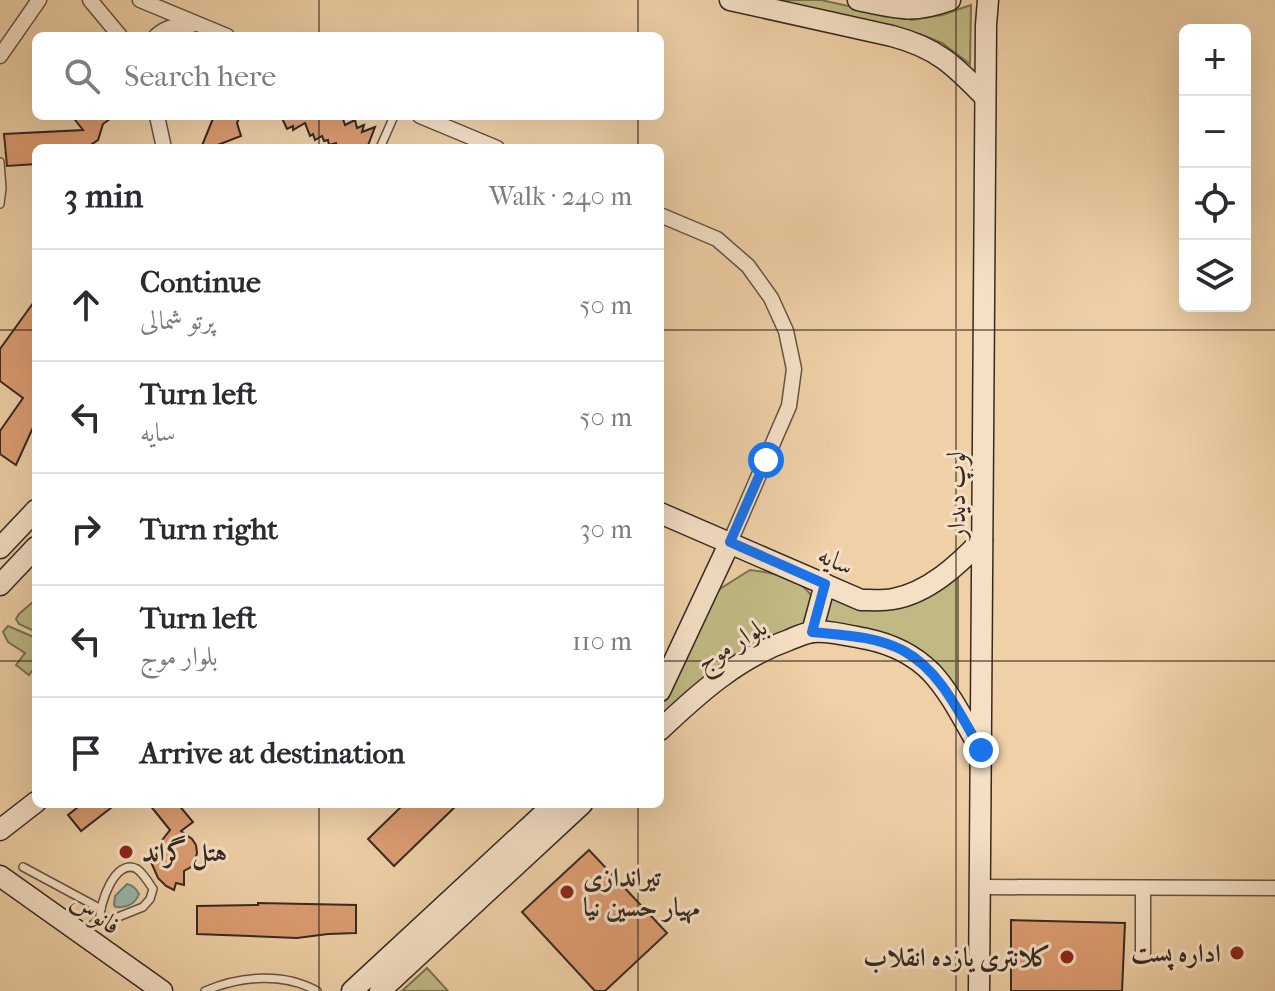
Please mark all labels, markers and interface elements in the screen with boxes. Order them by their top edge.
map controls [1179,24,1251,312]
button: + [1179,24,1251,96]
search box [32,32,664,120]
icon: search [60,54,104,98]
text: Search here [124,59,276,94]
button: − [1179,96,1251,168]
button: locate [1179,168,1251,240]
text: 3 min [64,176,143,216]
text: Walk · 240 m [489,181,632,212]
button: layers [1179,240,1251,312]
text: Continue [140,265,261,300]
icon: ahead [64,283,108,327]
text: 50 m [579,290,632,321]
text: پرتو شمالی [140,305,215,336]
text: Turn left [140,377,257,412]
icon: left [64,395,108,439]
text: 50 m [579,402,632,433]
text: سایه [140,417,176,448]
route start [748,442,784,478]
street label: لوپ دیدار [941,451,974,542]
icon: right [64,507,108,551]
text: Turn right [140,512,278,547]
text: 30 m [580,514,632,545]
street label: سایه [813,539,858,582]
text: Turn left [140,601,257,636]
street label: بلوار موج [690,611,777,685]
icon: left [64,619,108,663]
text: 110 m [572,626,632,657]
text: بلوار موج [140,641,218,672]
icon: arrive [64,731,108,775]
route end [963,732,999,768]
text: Arrive at destination [140,736,405,771]
place label: هتل گراند [142,835,227,871]
marker: هتل گراند [117,843,135,861]
place label: تیراندازی مهیار حسین نیا [583,862,700,924]
marker: تیراندازی مهیار حسین نیا [558,883,576,901]
street label: فانوس [64,885,126,942]
place label: اداره پست [1131,938,1221,971]
place label: کلانتری یازده انقلاب [863,942,1051,974]
marker: اداره پست [1228,944,1246,962]
marker: کلانتری یازده انقلاب [1058,948,1076,966]

